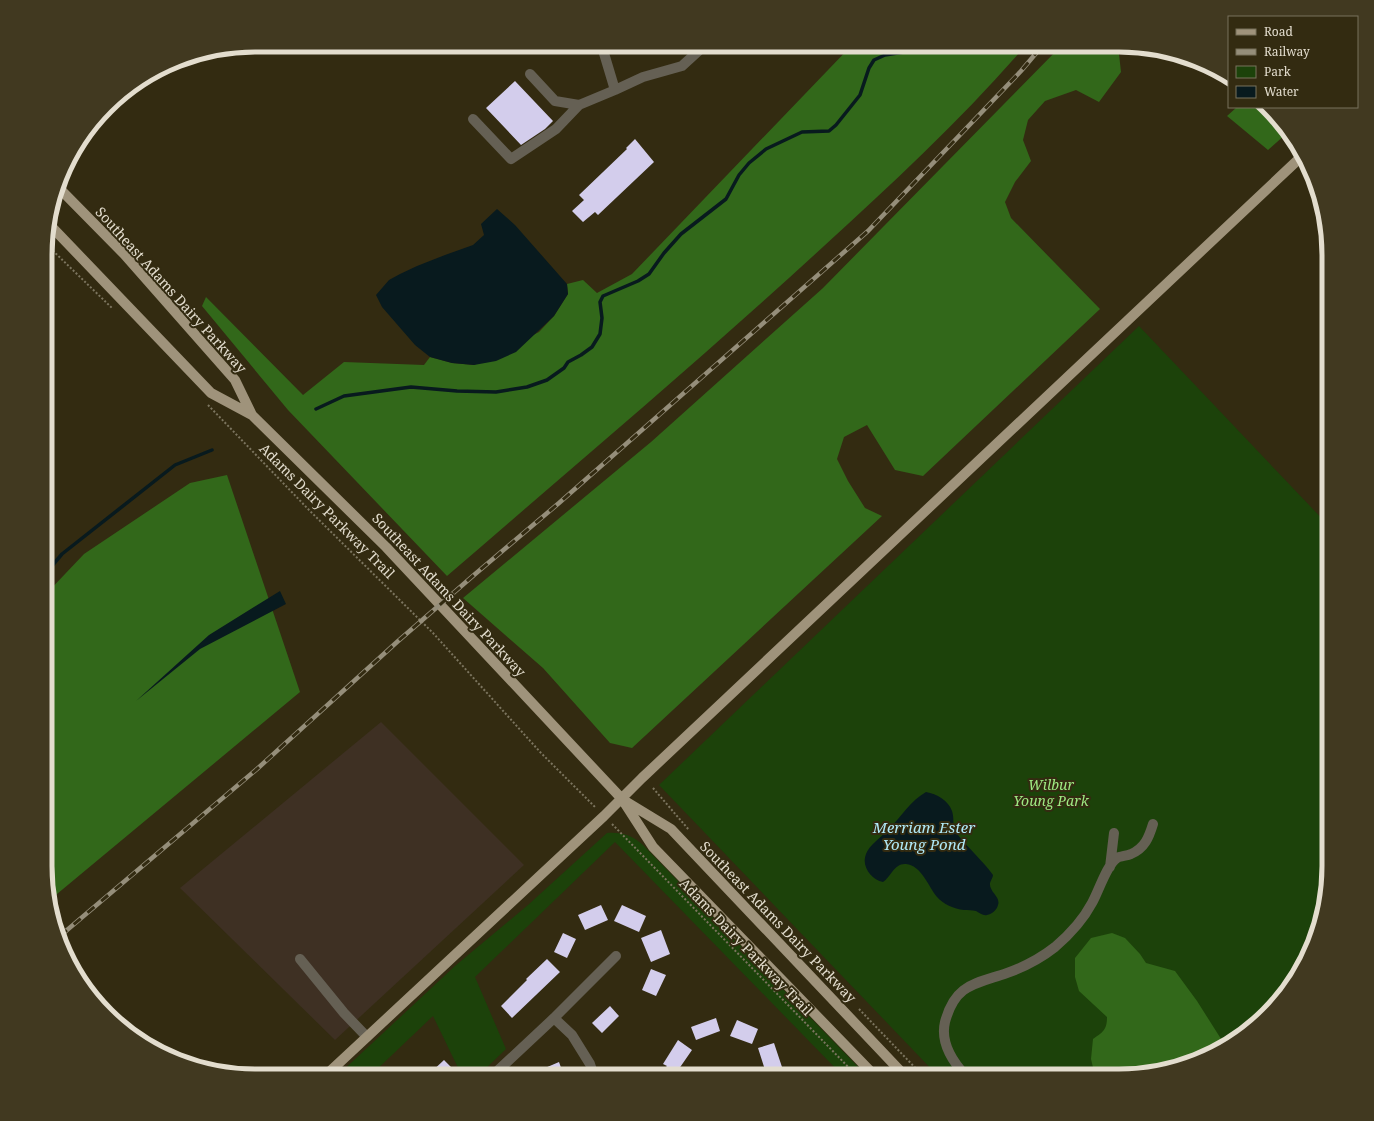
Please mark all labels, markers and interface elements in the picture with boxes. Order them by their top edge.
legend [1228,16,1358,108]
text: Road [1264,23,1294,40]
text: Railway [1264,43,1310,60]
text: Park [1264,63,1292,80]
text: Water [1264,83,1299,100]
street label: Southeast Adams Dairy Parkway [92,203,251,377]
street label: Adams Dairy Parkway Trail [256,439,400,583]
street label: Southeast Adams Dairy Parkway [368,509,530,681]
park label: Wilbur Young Park [1013,775,1090,810]
water label: Merriam Ester Young Pond [872,817,976,854]
street label: Southeast Adams Dairy Parkway [696,837,861,1006]
street label: Adams Dairy Parkway Trail [676,874,818,1020]

